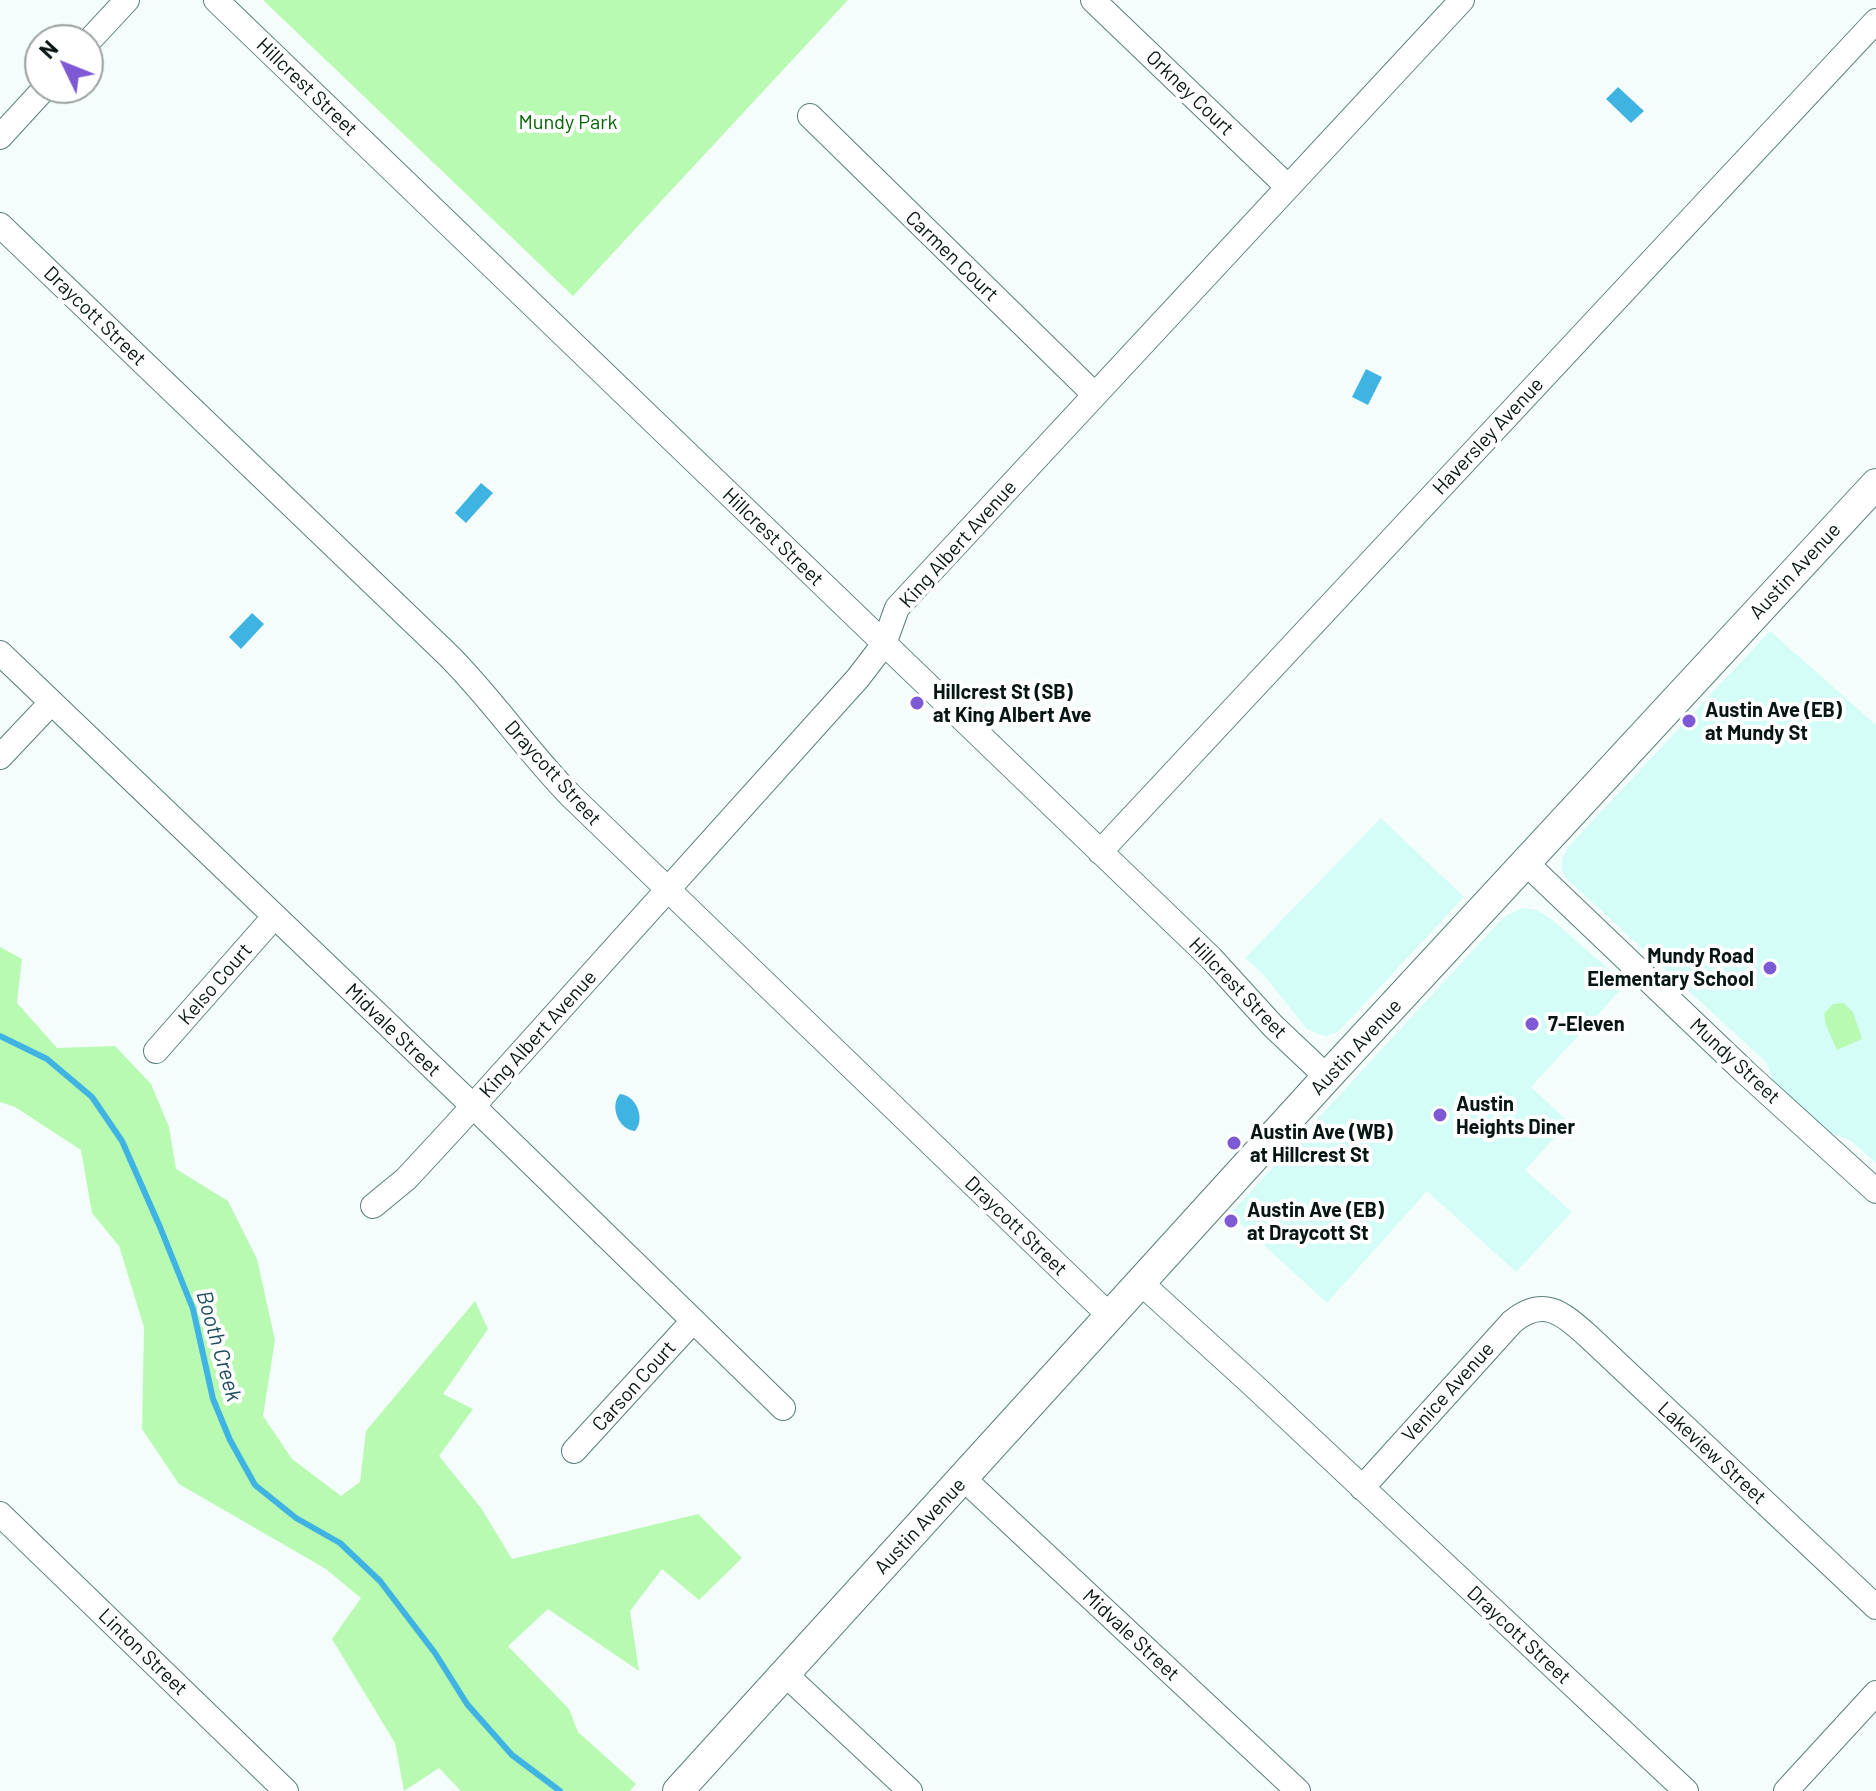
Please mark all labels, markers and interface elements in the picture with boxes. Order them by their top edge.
north arrow [24,24,104,104]
street label: Hillcrest Street [252,33,362,141]
text: N [33,35,62,63]
street label: Orkney Court [1141,45,1239,141]
park label: Mundy Park [518,110,618,134]
street label: Carmen Court [901,206,1003,306]
street label: Draycott Street [39,261,151,371]
street label: Haversley Avenue [1428,372,1548,500]
street label: King Albert Avenue [894,475,1022,613]
street label: Hillcrest Street [718,483,828,591]
street label: Austin Avenue [1744,518,1846,624]
place label: Hillcrest St (SB) at King Albert Ave [933,680,1092,727]
marker: Hillcrest St (SB) at King Albert Ave [908,694,926,712]
place label: Austin Ave (EB) at Mundy St [1705,698,1842,745]
marker: Austin Ave (EB) at Mundy St [1680,712,1698,730]
street label: Draycott Street [500,716,606,830]
street label: Hillcrest Street [1184,933,1292,1043]
street label: Kelso Court [173,938,257,1030]
place label: Mundy Road Elementary School [1587,944,1754,991]
marker: Mundy Road Elementary School [1761,959,1779,977]
street label: King Albert Avenue [474,965,602,1103]
street label: Midvale Street [340,978,446,1082]
street label: Austin Avenue [1305,994,1407,1100]
place label: 7-Eleven [1548,1012,1625,1036]
street label: Mundy Street [1685,1013,1785,1109]
marker: 7-Eleven [1523,1015,1541,1033]
place label: Austin Heights Diner [1456,1092,1575,1139]
marker: Austin Heights Diner [1431,1106,1449,1124]
place label: Austin Ave (WB) at Hillcrest St [1250,1120,1393,1167]
marker: Austin Ave (WB) at Hillcrest St [1225,1134,1243,1152]
street label: Draycott Street [960,1171,1072,1281]
place label: Austin Ave (EB) at Draycott St [1247,1198,1384,1245]
marker: Austin Ave (EB) at Draycott St [1222,1212,1240,1230]
water label: Booth Creek [191,1288,247,1404]
street label: Carson Court [587,1336,681,1436]
street label: Venice Avenue [1397,1337,1499,1447]
street label: Lakeview Street [1653,1397,1771,1509]
street label: Austin Avenue [869,1473,971,1579]
street label: Draycott Street [1462,1581,1576,1689]
street label: Midvale Street [1078,1584,1184,1686]
street label: Linton Street [93,1604,193,1700]

